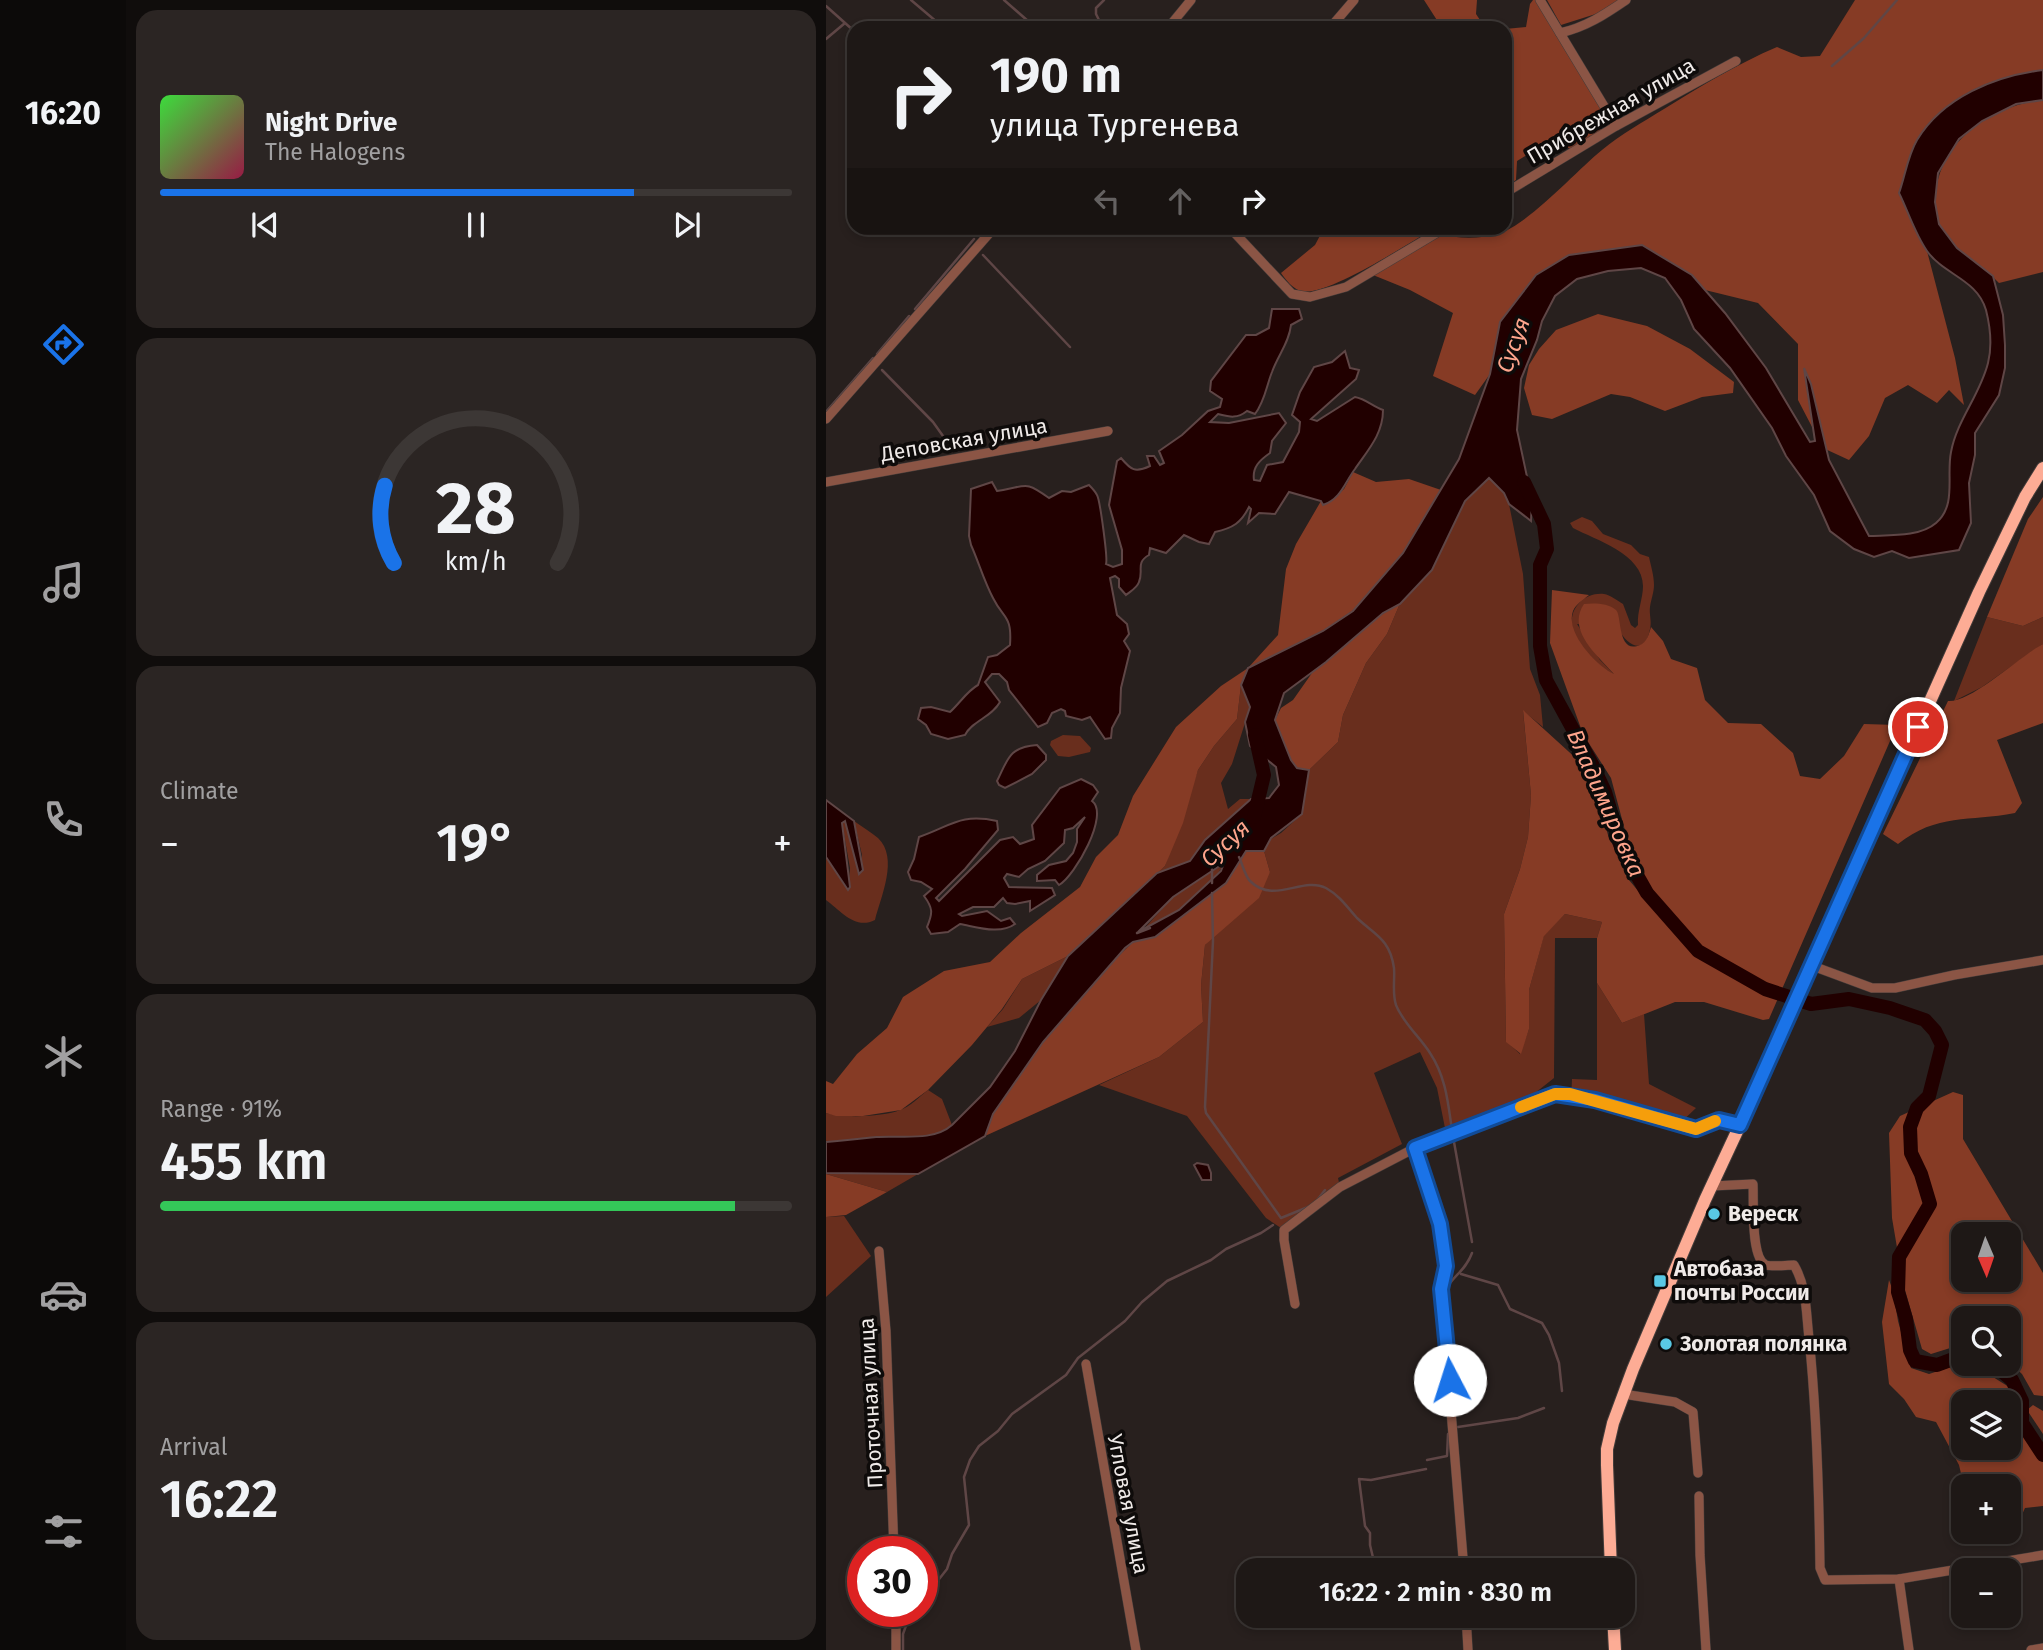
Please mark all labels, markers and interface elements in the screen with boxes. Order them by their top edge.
text: 190 m [990,46,1122,105]
icon: right [875,49,966,140]
street label: Прибрежная улица [1522,52,1700,170]
text: 16:20 [25,94,101,132]
text: улица Тургенева [990,106,1240,144]
text: Night Drive [265,107,397,138]
text: The Halogens [265,138,405,166]
icon: left [1088,182,1126,220]
icon: ahead [1161,182,1199,220]
icon: right [1234,182,1272,220]
icon: previous [246,206,284,244]
icon: pause [457,206,495,244]
icon: next [668,206,706,244]
water label: Сусуя [1490,313,1536,377]
icon: directions [39,320,88,369]
street label: Деповская улица [878,413,1049,468]
text: 28 [436,465,516,552]
text: km/h [445,547,507,577]
icon: music [39,558,88,607]
pin [1888,697,1948,757]
icon: arrive [1899,708,1937,746]
water label: Владимировка [1561,725,1651,881]
text: Climate [160,777,239,805]
icon: phone [39,795,88,844]
text: 19° [436,812,516,875]
water label: Сусуя [1195,813,1255,873]
text: − [160,821,179,867]
text: + [773,821,792,867]
icon: climate [39,1032,88,1081]
text: Range · 91% [160,1095,282,1123]
text: 455 km [160,1130,328,1193]
place label: Вереск [1728,1201,1799,1227]
marker: Вереск [1706,1206,1722,1222]
north arrow [1951,1222,2021,1292]
map controls [1951,1222,2021,1628]
place label: Автобаза почты России [1673,1256,1810,1306]
icon: car [39,1270,88,1319]
marker: Автобаза почты России [1652,1273,1668,1289]
button: search [1951,1306,2021,1376]
street label: Проточная улица [854,1317,888,1489]
place label: Золотая полянка [1679,1331,1847,1357]
marker: Золотая полянка [1658,1336,1674,1352]
position arrow [1413,1343,1487,1417]
button: layers [1951,1390,2021,1460]
street label: Угловая улица [1102,1432,1154,1576]
text: Arrival [160,1433,227,1461]
text: 16:22 [160,1468,278,1531]
button: + [1951,1474,2021,1544]
icon: filters [39,1507,88,1556]
speed limit sign: 30 [847,1536,938,1627]
button: − [1951,1558,2021,1628]
text: 16:22 · 2 min · 830 m [1319,1577,1552,1608]

